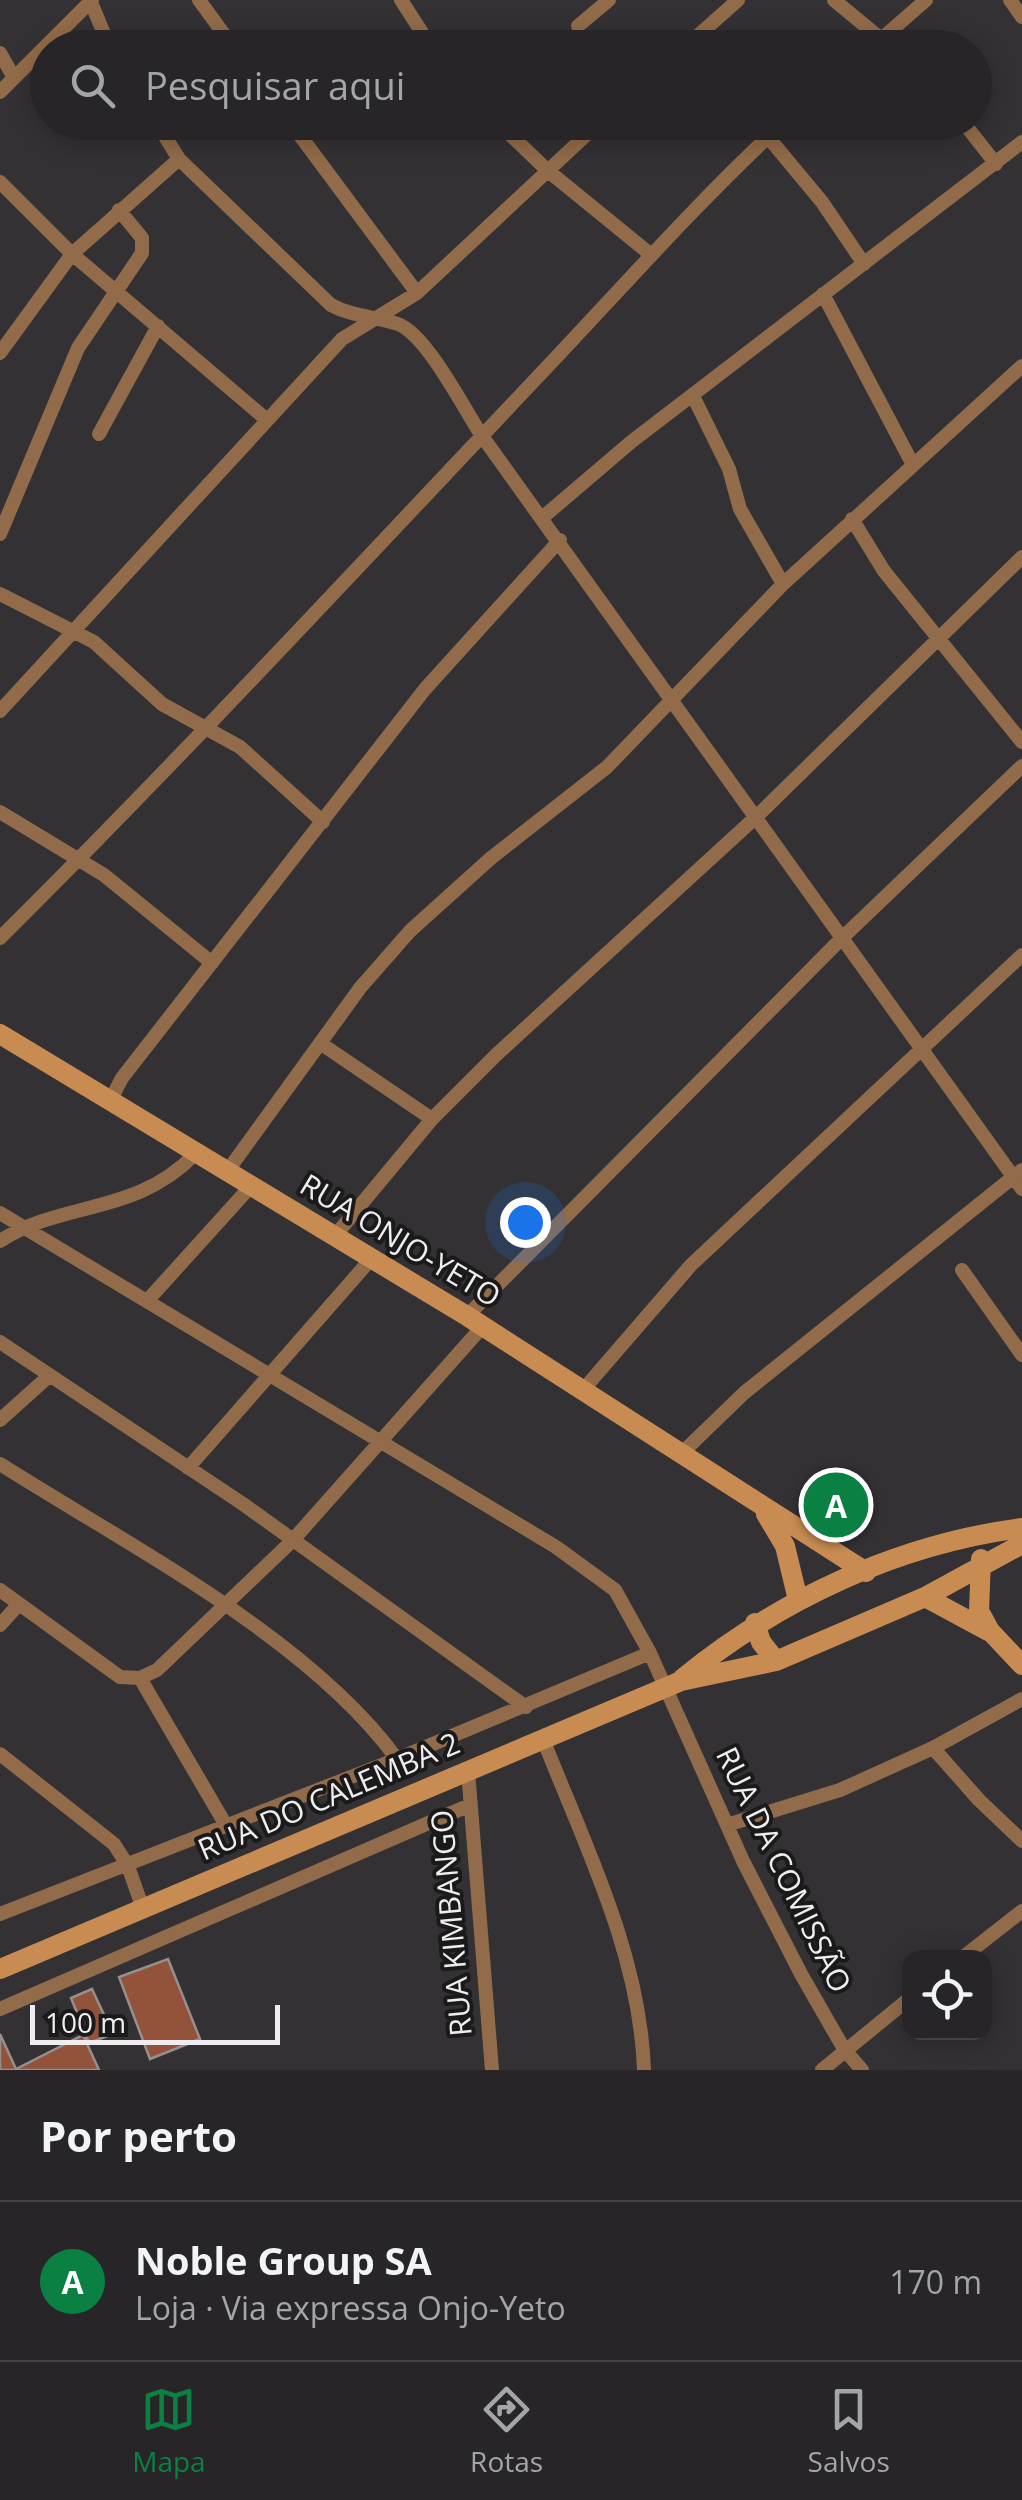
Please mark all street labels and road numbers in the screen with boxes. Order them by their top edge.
street label: RUA ONJO-YETO [293,1164,509,1316]
street label: RUA DO CALEMBA 2 [191,1722,466,1869]
street label: RUA DA COMISSÃO [707,1740,862,1999]
street label: RUA KIMBANGO [420,1808,481,2038]

